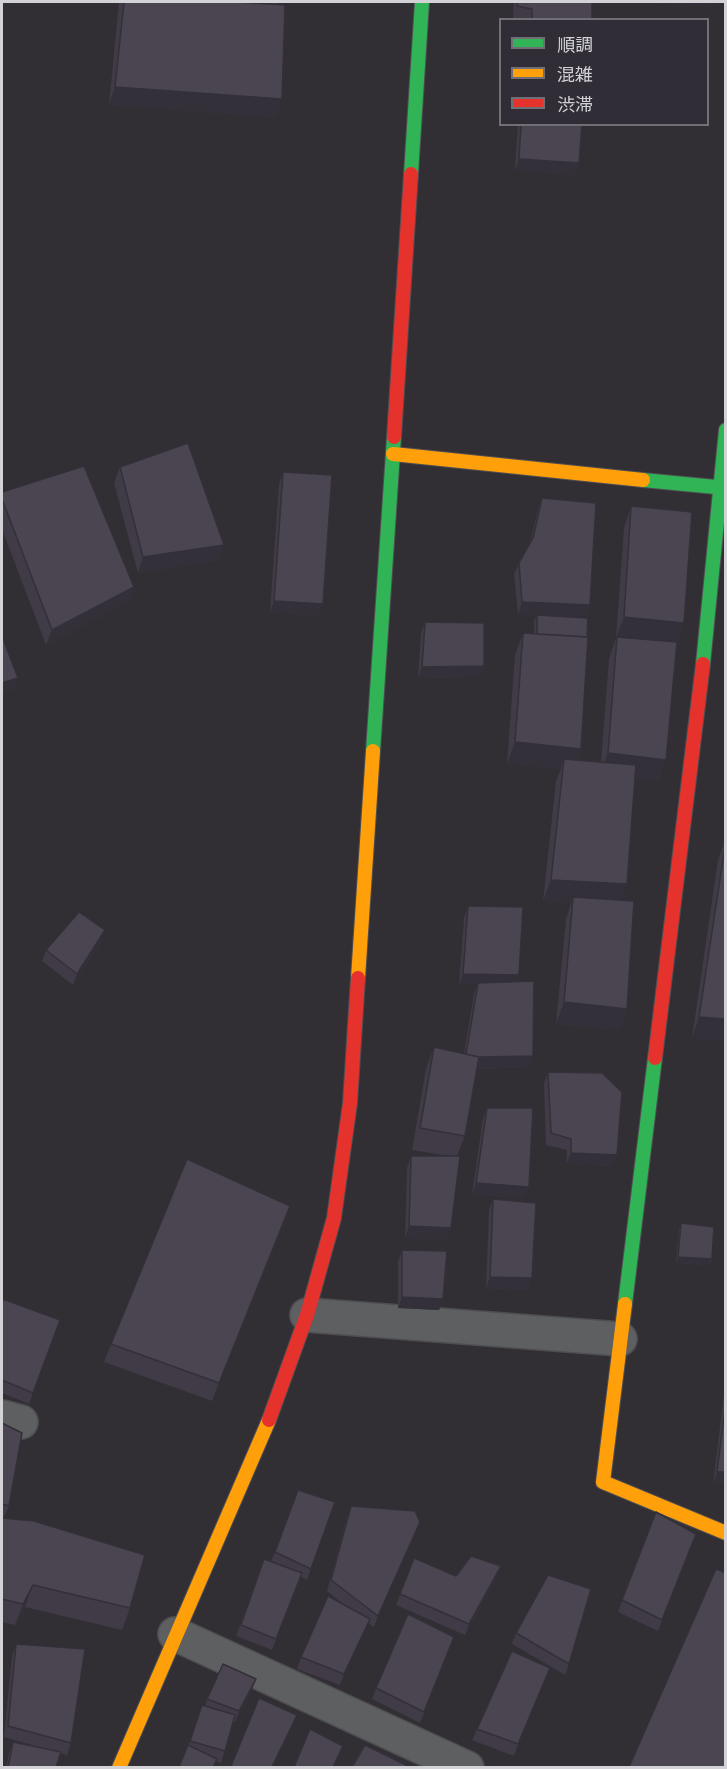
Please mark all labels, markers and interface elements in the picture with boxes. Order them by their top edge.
legend [499,18,709,126]
text: 順調 [557,34,593,56]
text: 混雑 [557,64,593,86]
text: 渋滞 [557,94,593,116]

